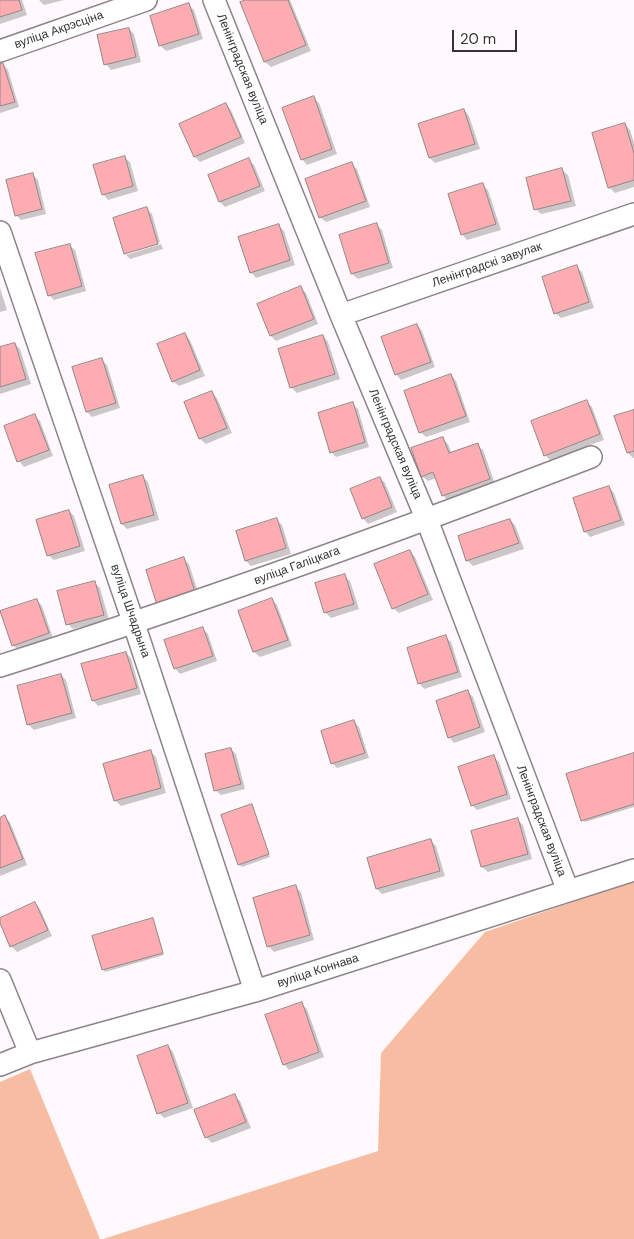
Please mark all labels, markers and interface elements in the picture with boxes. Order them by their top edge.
street label: вуліца Акрэсціна [13,8,105,52]
street label: Ленінградская вуліца [213,12,271,126]
scale bar [454,20,519,52]
text: 20 m [460,29,496,49]
street label: Ленінградскі завулак [430,239,544,291]
street label: Ленінградская вуліца [365,387,425,501]
street label: вуліца Галіцкага [252,544,342,588]
street label: вуліца Шчадрына [107,562,153,660]
street label: Ленінградская вуліца [513,763,569,879]
street label: вуліца Коннава [275,951,361,991]

